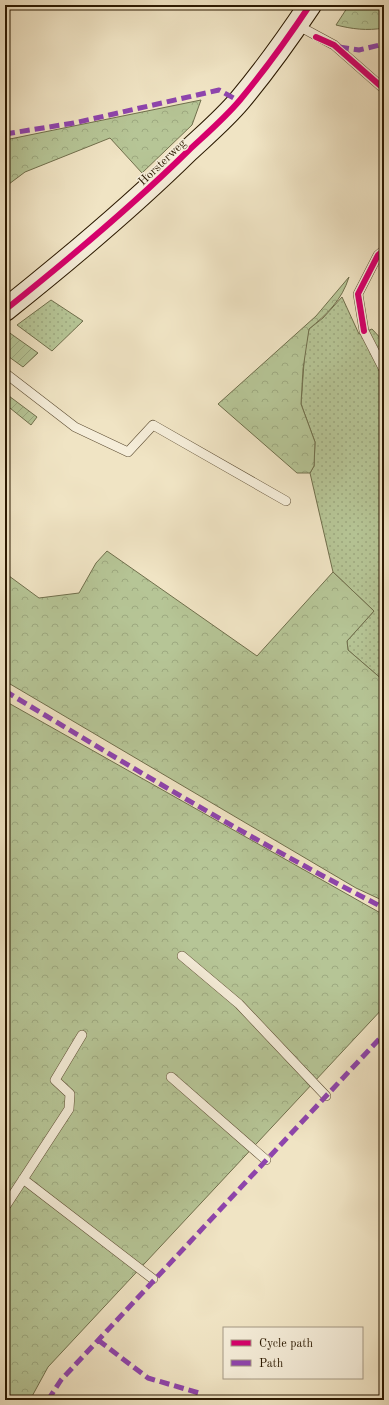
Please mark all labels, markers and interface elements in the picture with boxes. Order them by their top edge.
street label: Horsterweg [137,137,189,188]
legend [223,1327,363,1379]
text: Cycle path [259,1338,314,1350]
text: Path [259,1358,284,1370]

